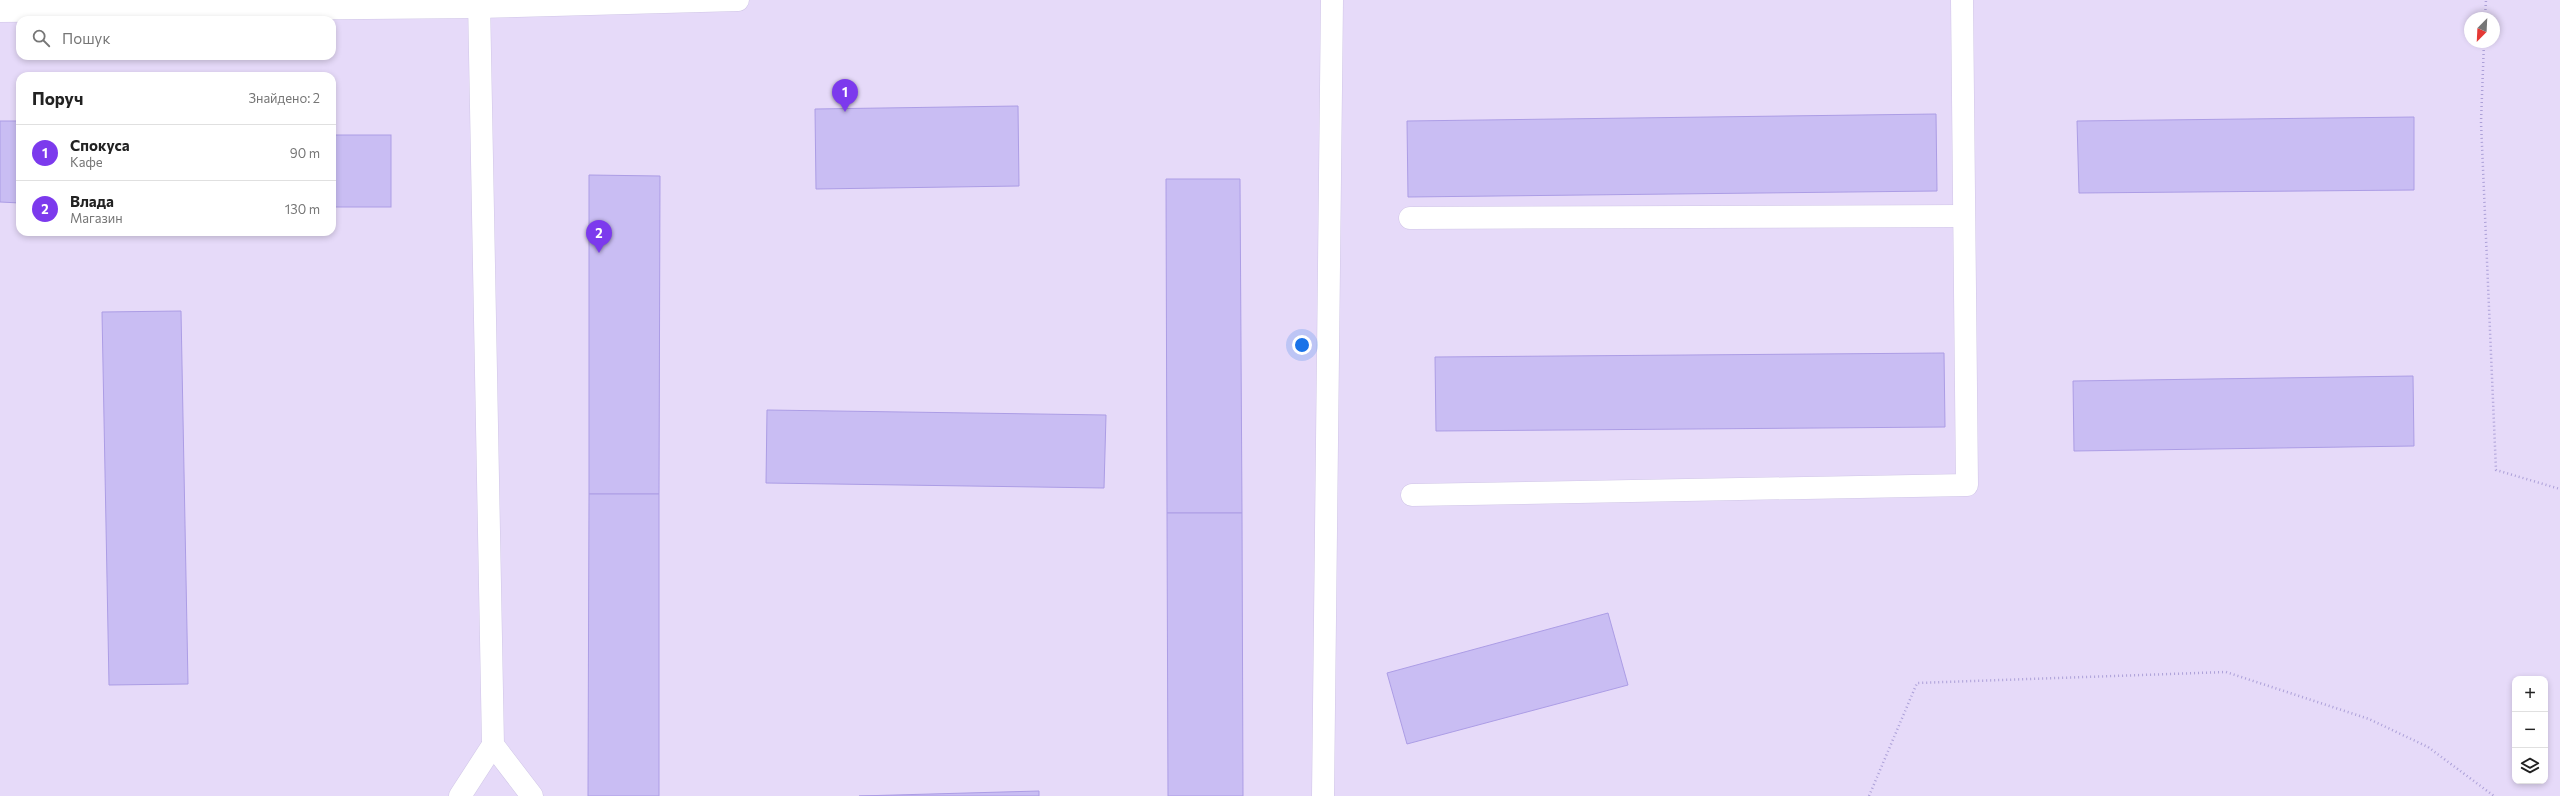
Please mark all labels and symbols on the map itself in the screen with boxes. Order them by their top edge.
north arrow [2464,12,2500,48]
pin: 1 [832,79,858,112]
pin: 2 [586,220,612,253]
your location [1292,335,1312,355]

